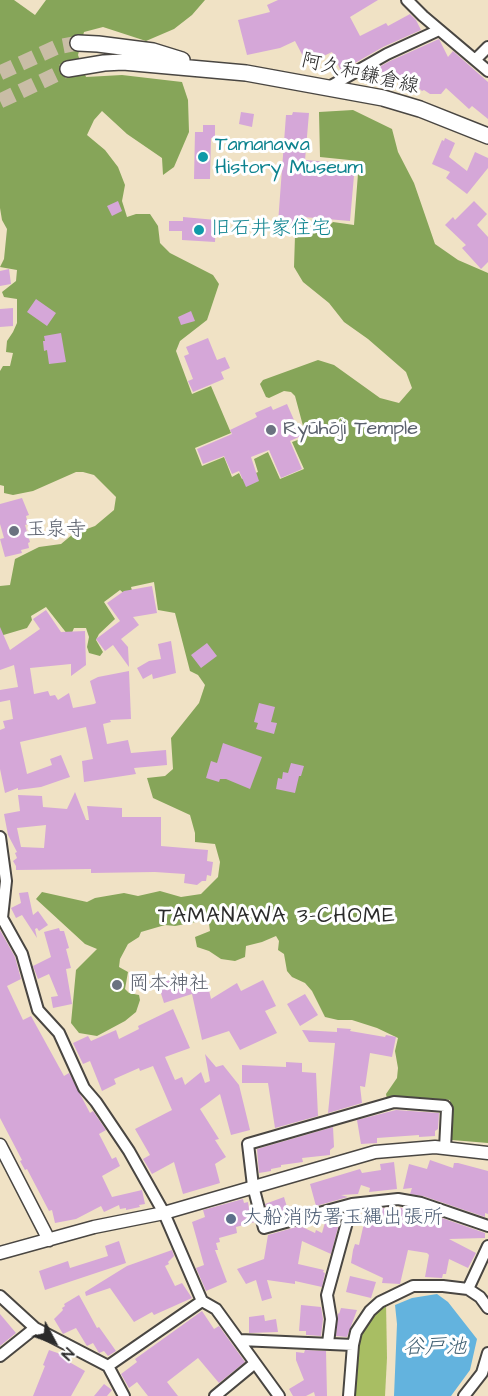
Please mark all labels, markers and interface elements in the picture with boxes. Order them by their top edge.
street label: 阿久和鎌倉線 [299,50,421,100]
place label: Tamanawa History Museum [215,134,363,181]
marker: Tamanawa History Museum [196,150,210,164]
place label: 旧石井家住宅 [211,218,331,242]
marker: 旧石井家住宅 [192,223,206,237]
place label: Ryūhōji Temple [283,418,418,442]
marker: Ryūhōji Temple [264,423,278,437]
place label: 玉泉寺 [26,519,86,543]
marker: 玉泉寺 [7,524,21,538]
district label: TAMANAWA 3-CHOME [158,905,396,931]
place label: 岡本神社 [129,973,209,997]
marker: 岡本神社 [110,978,124,992]
place label: 大船消防署玉縄出張所 [243,1207,443,1231]
marker: 大船消防署玉縄出張所 [224,1212,238,1226]
north arrow [24,1312,84,1372]
water label: 谷戸池 [404,1336,466,1362]
text: N [56,1343,79,1365]

